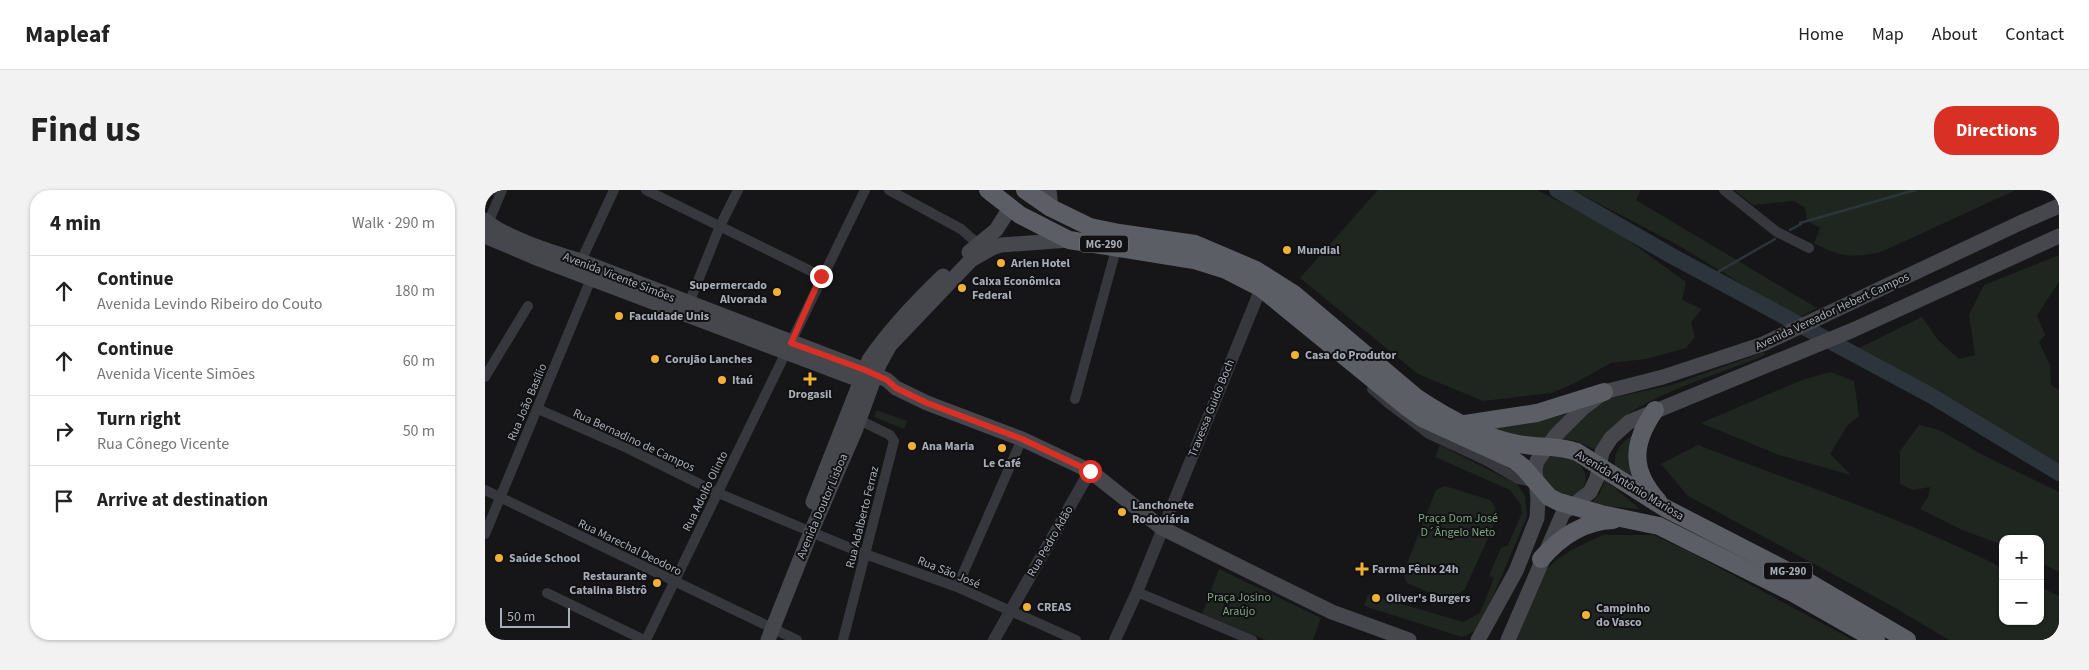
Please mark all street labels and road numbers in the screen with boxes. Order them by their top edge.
road number: MG-290 [1080,236,1128,252]
street label: Avenida Vicente Simões [560,248,677,307]
street label: Avenida Vereador Hebert Campos [1752,268,1912,355]
street label: Travessa Guido Boch [1184,357,1239,460]
street label: Rua João Basílio [504,361,551,443]
street label: Rua Bernadino de Campos [570,405,698,476]
street label: Avenida Antônio Mariosa [1572,446,1687,525]
street label: Rua Adolfo Olinto [679,448,732,534]
street label: Avenida Doutor Lisboa [793,451,852,561]
street label: Rua Adalberto Ferraz [842,464,883,570]
street label: Rua Pedro Adão [1023,503,1078,580]
street label: Rua Marechal Deodoro [575,515,685,580]
street label: Rua São José [915,552,983,593]
road number: MG-290 [1764,562,1812,580]

